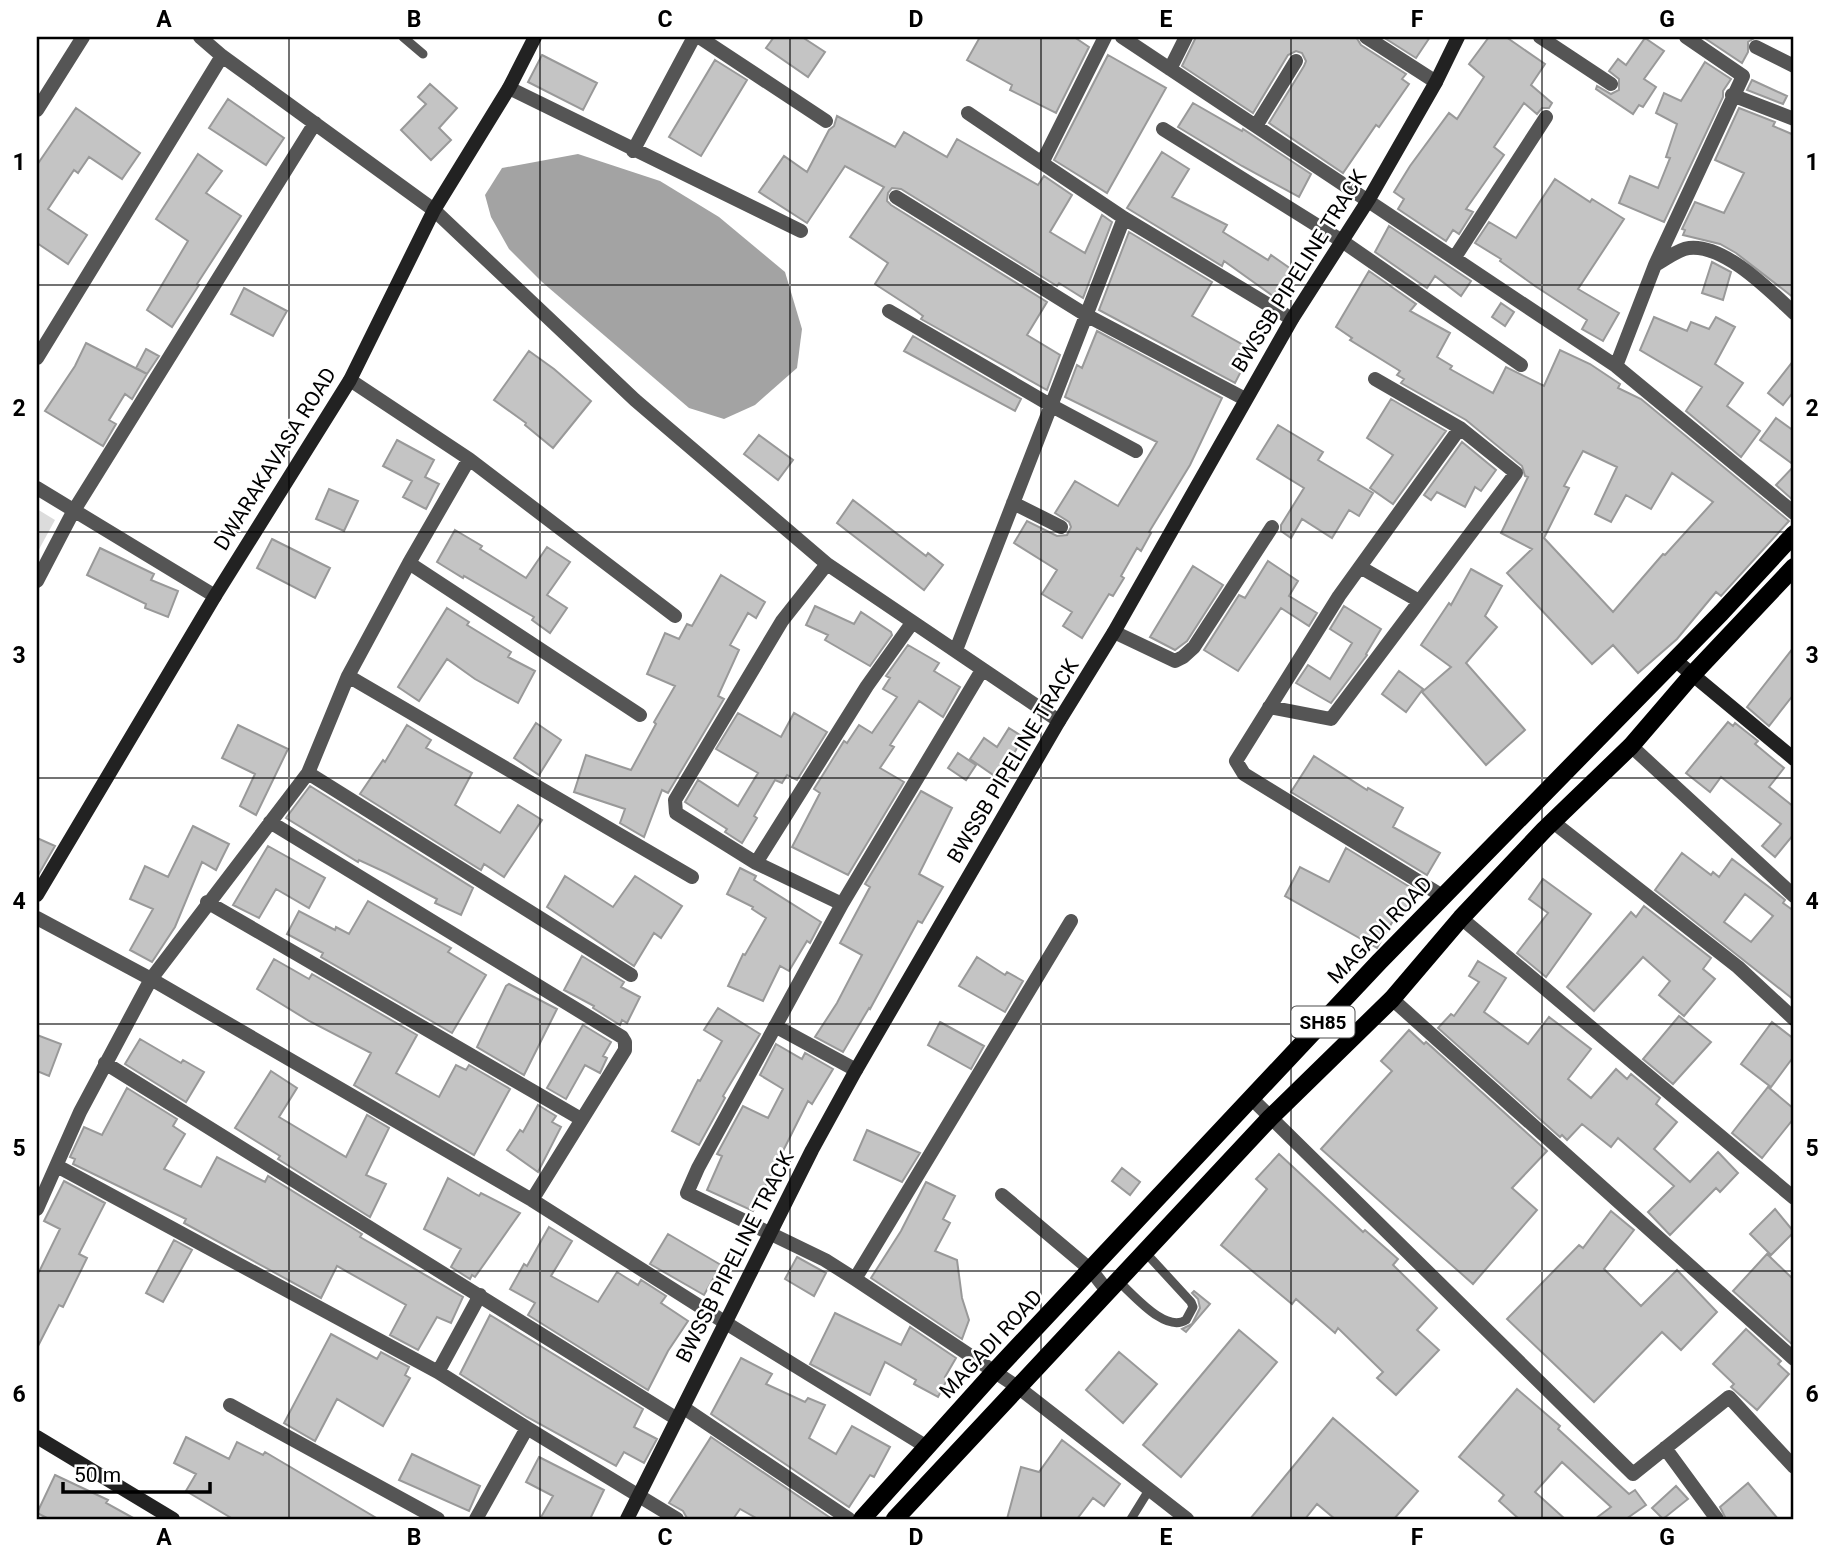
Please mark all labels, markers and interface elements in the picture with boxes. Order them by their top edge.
text: A [156,6,172,33]
text: B [407,6,421,33]
text: C [657,6,673,33]
text: D [909,6,923,33]
text: E [1160,6,1173,33]
text: F [1411,6,1424,33]
text: G [1659,6,1675,33]
text: 1 [12,149,26,176]
text: 1 [1805,149,1819,176]
street label: BWSSB PIPELINE TRACK [1227,165,1372,376]
street label: DWARAKAVASA ROAD [209,363,341,555]
text: 2 [12,395,26,422]
text: 2 [1805,395,1819,422]
text: 3 [12,642,26,669]
text: 3 [1805,642,1819,669]
street label: BWSSB PIPELINE TRACK [943,654,1084,867]
street label: MAGADI ROAD [1323,872,1437,988]
text: 4 [12,888,26,915]
text: 4 [1805,888,1819,915]
road number: SH85 [1292,1006,1354,1038]
text: 5 [12,1135,26,1162]
text: 5 [1805,1135,1819,1162]
street label: BWSSB PIPELINE TRACK [671,1147,799,1367]
street label: MAGADI ROAD [935,1285,1047,1403]
text: 6 [12,1381,26,1408]
text: 6 [1805,1381,1819,1408]
scale bar [63,1451,210,1495]
text: 50 m [74,1463,121,1487]
text: A [156,1524,172,1551]
text: B [407,1524,421,1551]
text: C [657,1524,673,1551]
text: D [909,1524,923,1551]
text: E [1160,1524,1173,1551]
text: F [1411,1524,1424,1551]
text: G [1659,1524,1675,1551]

